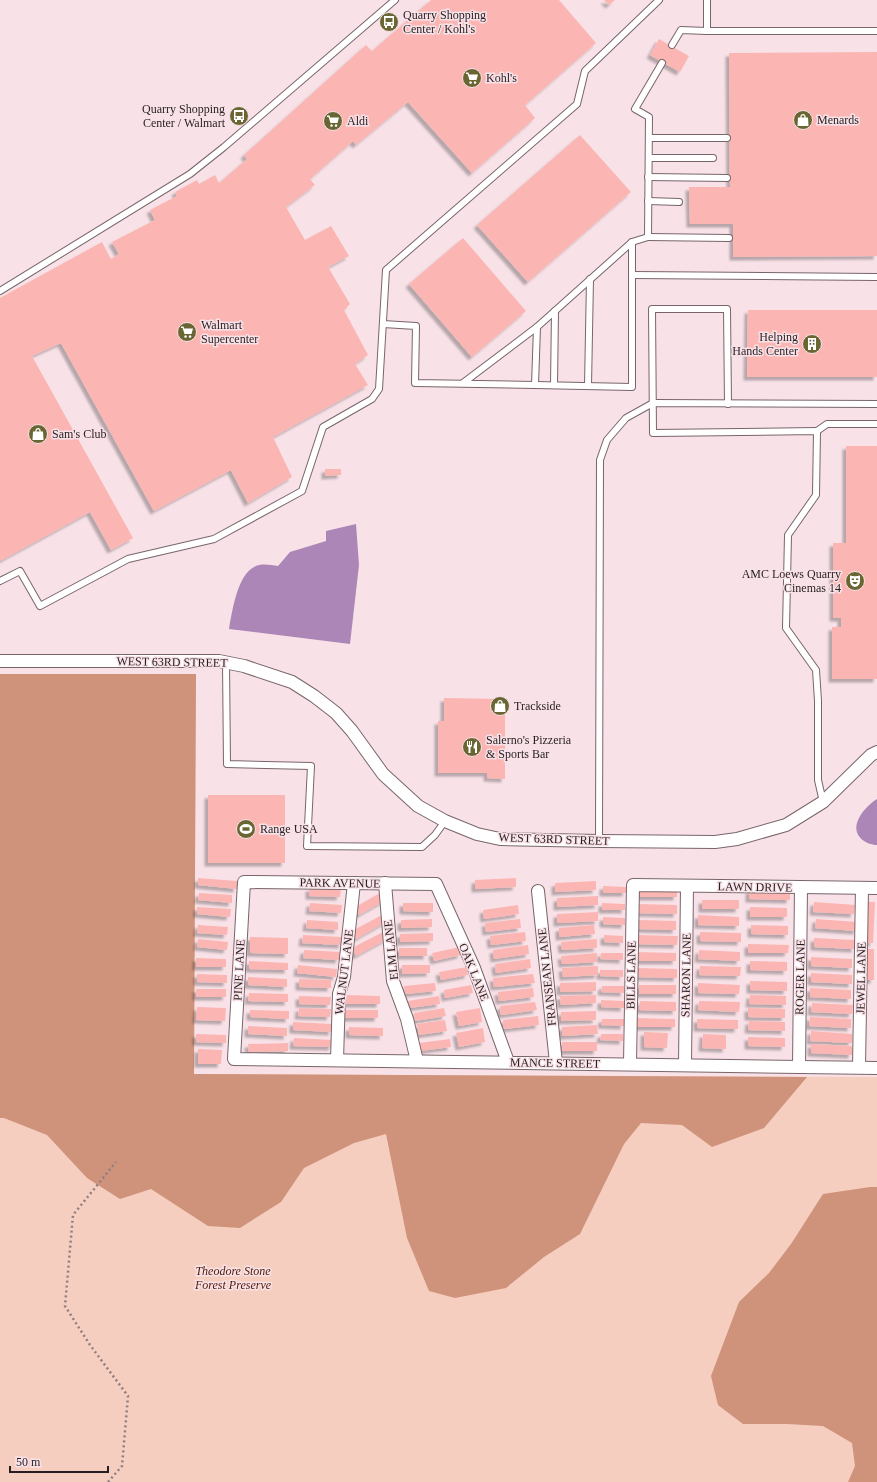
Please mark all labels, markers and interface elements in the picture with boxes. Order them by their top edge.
place label: Quarry Shopping Center / Kohl's [403,8,486,36]
bus stop icon: Quarry Shopping Center / Kohl's [378,11,400,33]
supermarket icon: Kohl's [461,67,483,89]
place label: Kohl's [486,71,517,85]
place label: Quarry Shopping Center / Walmart [142,102,226,130]
bus stop icon: Quarry Shopping Center / Walmart [228,105,250,127]
shop icon: Menards [792,109,814,131]
supermarket icon: Aldi [322,110,344,132]
place label: Menards [817,113,859,127]
place label: Aldi [347,114,369,128]
place label: Walmart Supercenter [201,318,258,346]
supermarket icon: Walmart Supercenter [176,321,198,343]
place label: Helping Hands Center [732,330,798,358]
building icon: Helping Hands Center [801,333,823,355]
shop icon: Sam's Club [27,423,49,445]
place label: Sam's Club [52,427,107,441]
place label: AMC Loews Quarry Cinemas 14 [742,567,841,595]
theatre icon: AMC Loews Quarry Cinemas 14 [844,570,866,592]
street label: WEST 63RD STREET [116,654,228,670]
shop icon: Trackside [489,695,511,717]
place label: Trackside [514,699,561,713]
place label: Salerno's Pizzeria & Sports Bar [486,733,572,761]
restaurant icon: Salerno's Pizzeria & Sports Bar [461,736,483,758]
sports icon: Range USA [235,818,257,840]
place label: Range USA [260,822,318,836]
street label: WEST 63RD STREET [498,830,610,848]
street label: PARK AVENUE [299,875,381,891]
street label: LAWN DRIVE [718,879,792,895]
street label: ELM LANE [381,919,401,981]
street label: FRANSEAN LANE [535,927,559,1027]
street label: WALNUT LANE [332,929,356,1015]
street label: SHARON LANE [678,933,694,1017]
street label: PINE LANE [230,939,248,1001]
street label: ROGER LANE [792,939,808,1015]
street label: OAK LANE [456,941,492,1003]
street label: BILLS LANE [623,941,639,1009]
street label: JEWEL LANE [853,942,869,1014]
street label: MANCE STREET [510,1055,601,1071]
park label: Theodore Stone Forest Preserve [194,1264,272,1292]
scale bar [10,1448,108,1474]
text: 50 m [16,1455,41,1469]

